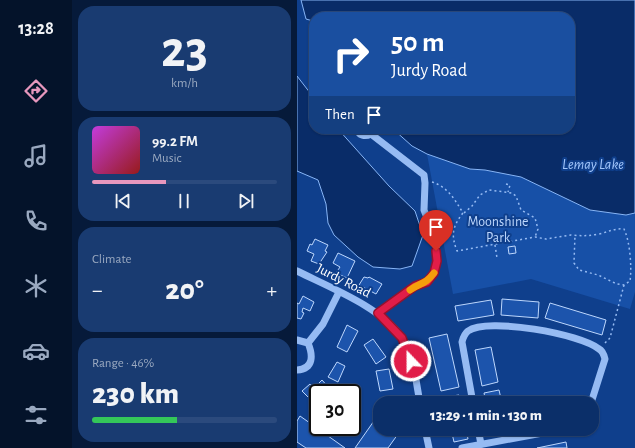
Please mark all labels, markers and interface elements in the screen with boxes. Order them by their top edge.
text: 13:28 [18,20,54,38]
text: 23 [161,24,208,76]
icon: right [325,28,377,80]
text: 50 m [391,29,445,57]
text: Jurdy Road [391,62,467,80]
icon: directions [22,77,50,105]
text: km/h [171,77,198,90]
icon: arrive [363,104,385,126]
text: Then [325,107,355,122]
text: 99.2 FM [152,134,198,149]
icon: music [22,142,50,170]
text: Music [152,152,182,165]
water label: Lemay Lake [562,157,624,172]
icon: previous [112,190,134,212]
icon: pause [173,190,195,212]
icon: next [235,190,257,212]
icon: phone [22,207,50,235]
pin [419,210,453,251]
park label: Moonshine Park [467,215,529,245]
icon: arrive [425,216,447,238]
text: Climate [92,253,131,266]
street label: Jurdy Road [314,261,373,301]
icon: climate [22,272,50,300]
text: 20° [165,275,204,305]
text: − [92,279,103,301]
text: + [266,279,277,301]
icon: car [22,337,50,365]
position arrow [390,340,432,382]
text: Range · 46% [92,357,154,370]
text: 230 km [92,379,179,409]
speed limit sign: 30 [309,384,361,436]
icon: filters [22,401,50,429]
text: 13:29 · 1 min · 130 m [430,408,542,423]

